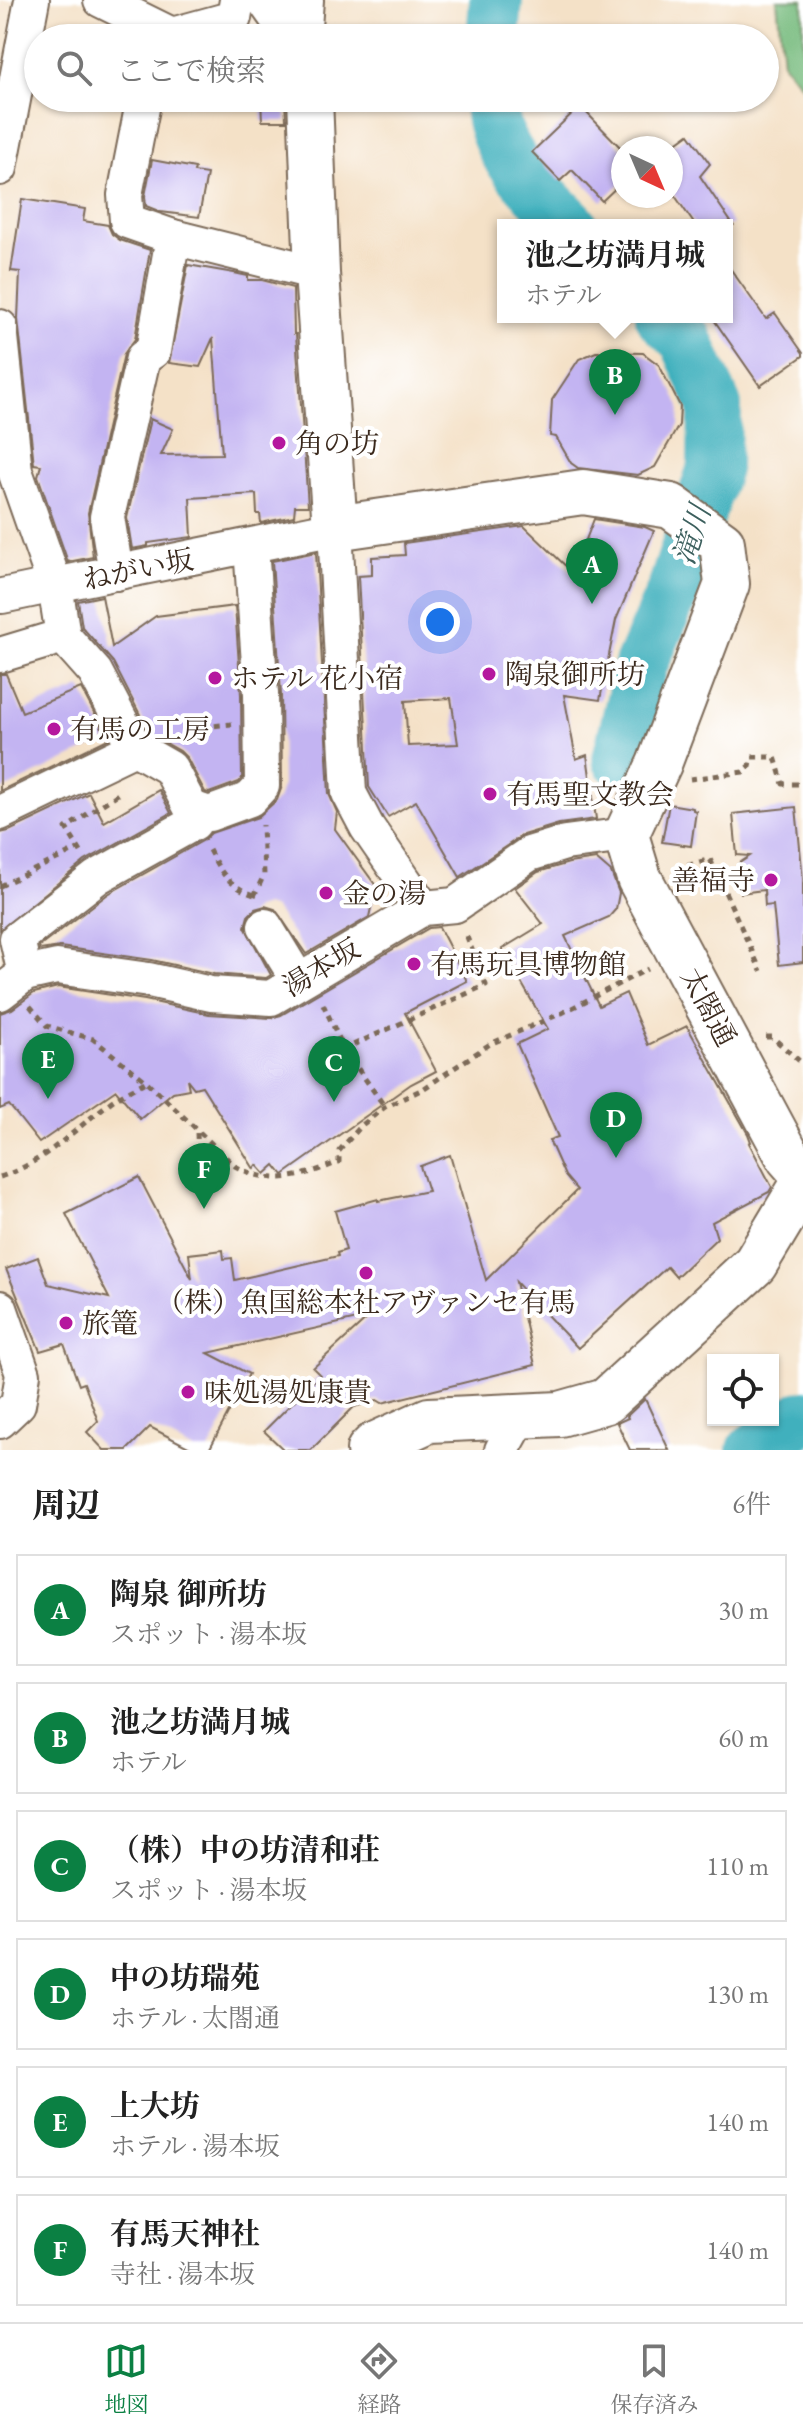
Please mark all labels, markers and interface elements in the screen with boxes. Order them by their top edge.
search box [24,24,779,112]
icon: search [52,46,96,90]
text: ここで検索 [116,51,266,90]
north arrow [611,136,683,208]
popup [497,219,733,323]
text: 池之坊満月城 [525,235,705,274]
text: ホテル [525,278,602,312]
pin: B [589,349,641,415]
place label: 角の坊 [295,425,379,461]
marker: 角の坊 [270,434,288,452]
water label: 滝川 [664,497,720,569]
pin: A [566,538,618,604]
street label: ねがい坂 [80,541,196,597]
your location [420,602,460,642]
place label: 陶泉御所坊 [505,656,645,692]
place label: ホテル 花小宿 [231,660,403,696]
marker: 陶泉御所坊 [480,665,498,683]
marker: ホテル 花小宿 [206,669,224,687]
place label: 有馬の工房 [70,711,210,747]
marker: 有馬の工房 [45,720,63,738]
place label: 有馬聖文教会 [506,776,674,812]
marker: 有馬聖文教会 [481,785,499,803]
place label: 善福寺 [671,862,755,898]
marker: 善福寺 [762,871,780,889]
place label: 金の湯 [342,875,426,911]
marker: 金の湯 [317,884,335,902]
street label: 湯本坂 [276,930,366,1004]
place label: 有馬玩具博物館 [430,946,626,982]
marker: 有馬玩具博物館 [405,955,423,973]
street label: 太閤通 [673,961,745,1053]
pin: E [22,1033,74,1099]
pin: C [308,1036,360,1102]
pin: D [590,1092,642,1158]
pin: F [178,1143,230,1209]
marker: （株）魚国総本社アヴァンセ有馬 [357,1264,375,1282]
place label: （株）魚国総本社アヴァンセ有馬 [156,1284,576,1320]
place label: 旅篭 [82,1305,138,1341]
marker: 旅篭 [57,1314,75,1332]
map controls [707,1354,779,1426]
button: locate [707,1354,779,1426]
place label: 味処湯処康貴 [204,1374,372,1410]
marker: 味処湯処康貴 [179,1383,197,1401]
text: 周辺 [32,1483,100,1527]
text: 6件 [733,1487,771,1521]
text: 陶泉 御所坊 [110,1574,267,1613]
text: A [51,1593,69,1627]
text: 30 m [719,1593,769,1627]
text: スポット · 湯本坂 [110,1617,308,1651]
text: 池之坊満月城 [110,1702,290,1741]
text: B [52,1721,68,1755]
text: 60 m [719,1721,769,1755]
text: ホテル [110,1745,187,1779]
text: （株）中の坊清和荘 [110,1830,380,1869]
text: C [51,1849,69,1883]
text: 110 m [706,1849,769,1883]
text: スポット · 湯本坂 [110,1873,308,1907]
text: 中の坊瑞苑 [110,1958,260,1997]
text: D [50,1977,70,2011]
text: 130 m [706,1977,769,2011]
text: ホテル · 太閤通 [110,2001,280,2035]
text: 上大坊 [110,2086,200,2125]
text: E [53,2105,67,2139]
text: 140 m [706,2105,769,2139]
text: ホテル · 湯本坂 [110,2129,280,2163]
text: 有馬天神社 [110,2214,260,2253]
text: F [53,2233,67,2267]
text: 140 m [706,2233,769,2267]
text: 寺社 · 湯本坂 [110,2257,256,2291]
tab: 地図 [104,2339,149,2419]
tab: 経路 [357,2339,402,2419]
tab: 保存済み [610,2339,699,2419]

